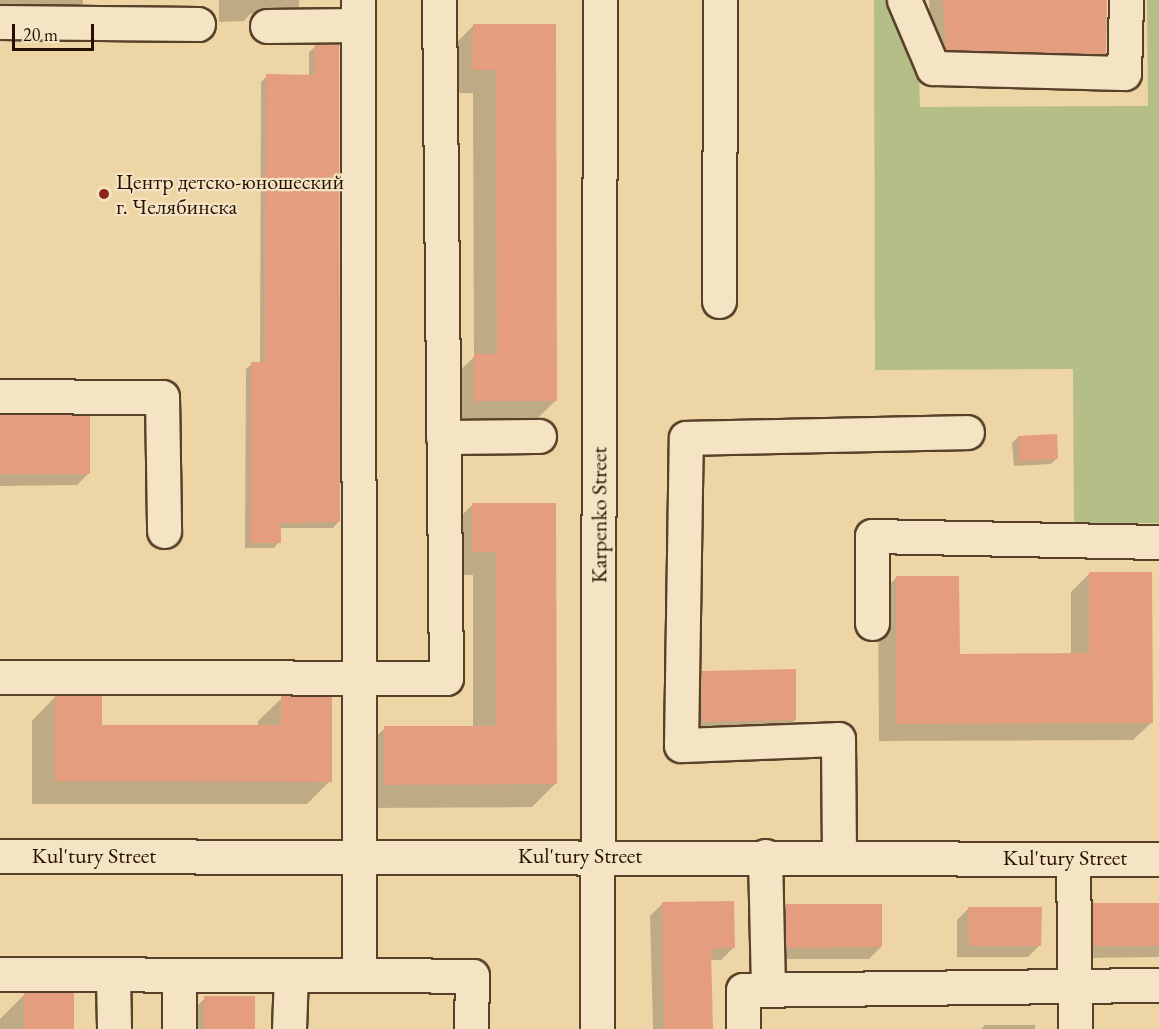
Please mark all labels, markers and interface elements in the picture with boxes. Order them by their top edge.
scale bar [15,12,98,50]
text: 20 m [23,23,58,46]
place label: Центр детско-юношеский г. Челябинска [116,168,344,220]
marker: Центр детско-юношеский г. Челябинска [97,187,111,201]
street label: Karpenko Street [586,447,612,583]
street label: Kul'tury Street [32,843,156,869]
street label: Kul'tury Street [518,843,642,869]
street label: Kul'tury Street [1003,845,1127,871]

